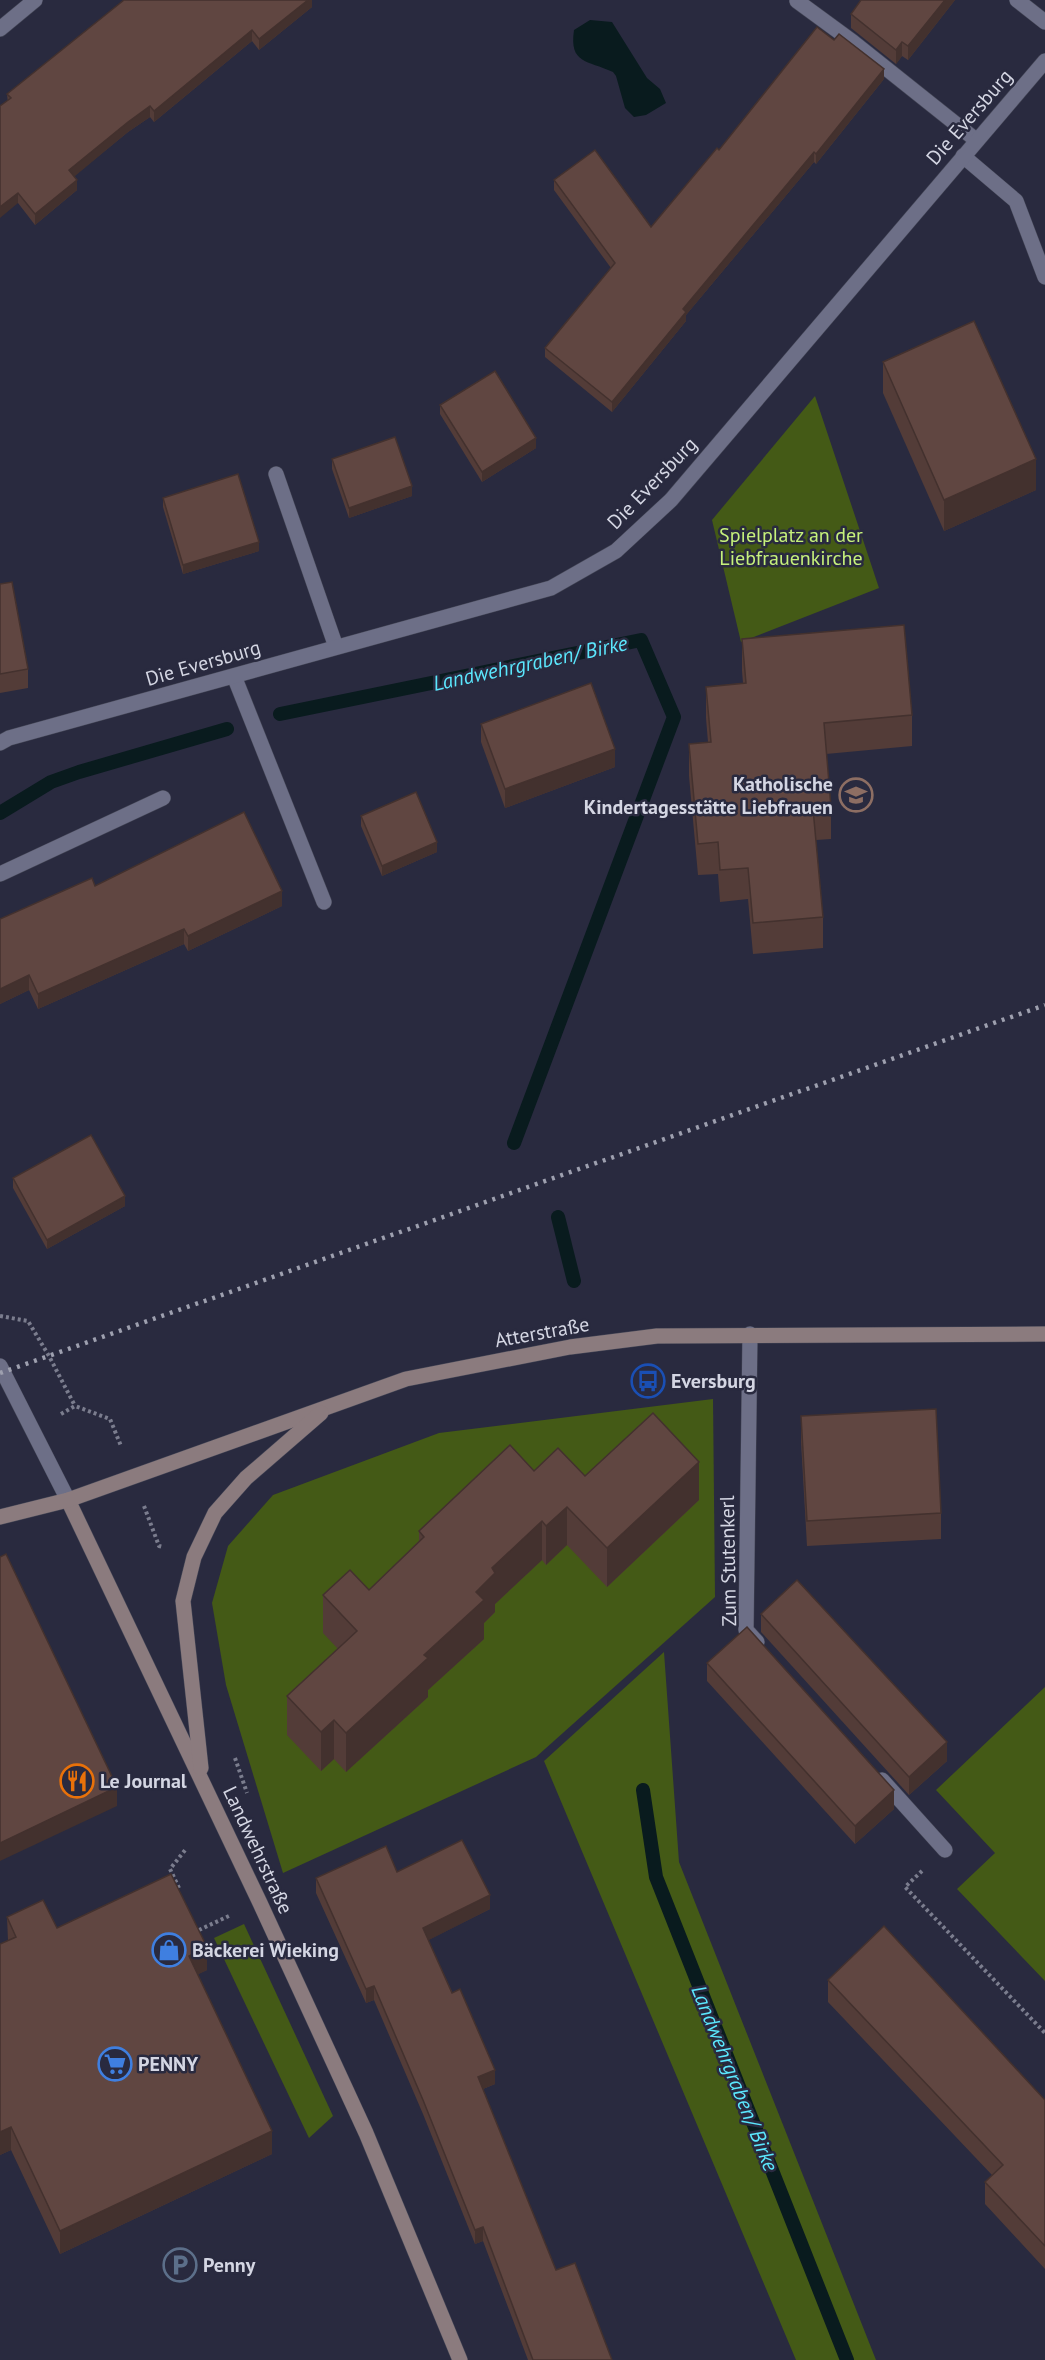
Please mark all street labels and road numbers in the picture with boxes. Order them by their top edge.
street label: Die Eversburg [920,64,1018,170]
street label: Die Eversburg [601,431,703,535]
street label: Die Eversburg [142,634,264,692]
street label: Atterstraße [493,1311,591,1353]
street label: Zum Stutenkerl [714,1495,742,1627]
street label: Landwehrstraße [217,1782,299,1918]

